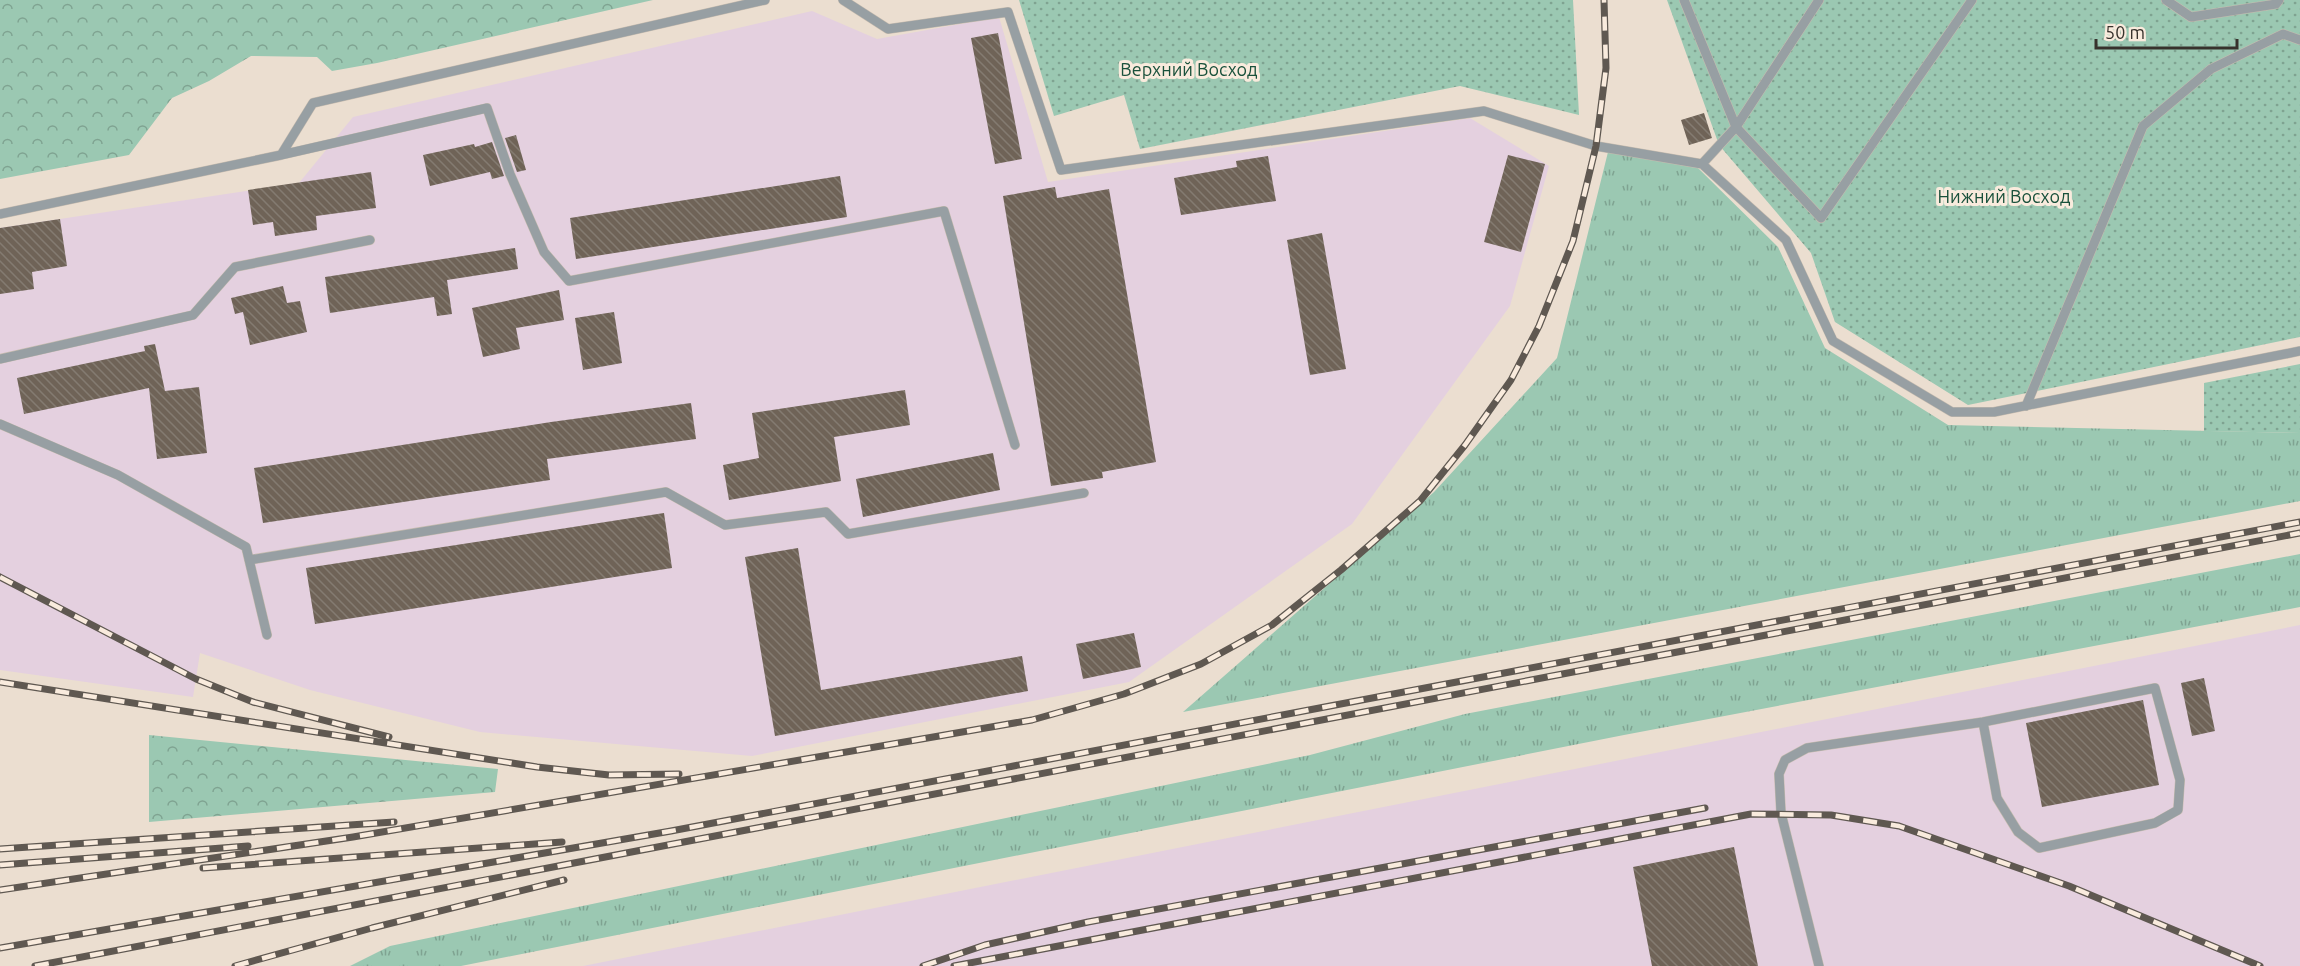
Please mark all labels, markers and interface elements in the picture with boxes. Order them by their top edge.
scale bar [2096,12,2237,50]
text: 50 m [2105,22,2145,42]
park label: Верхний Восход [1120,59,1258,79]
park label: Нижний Восход [1937,186,2071,206]

